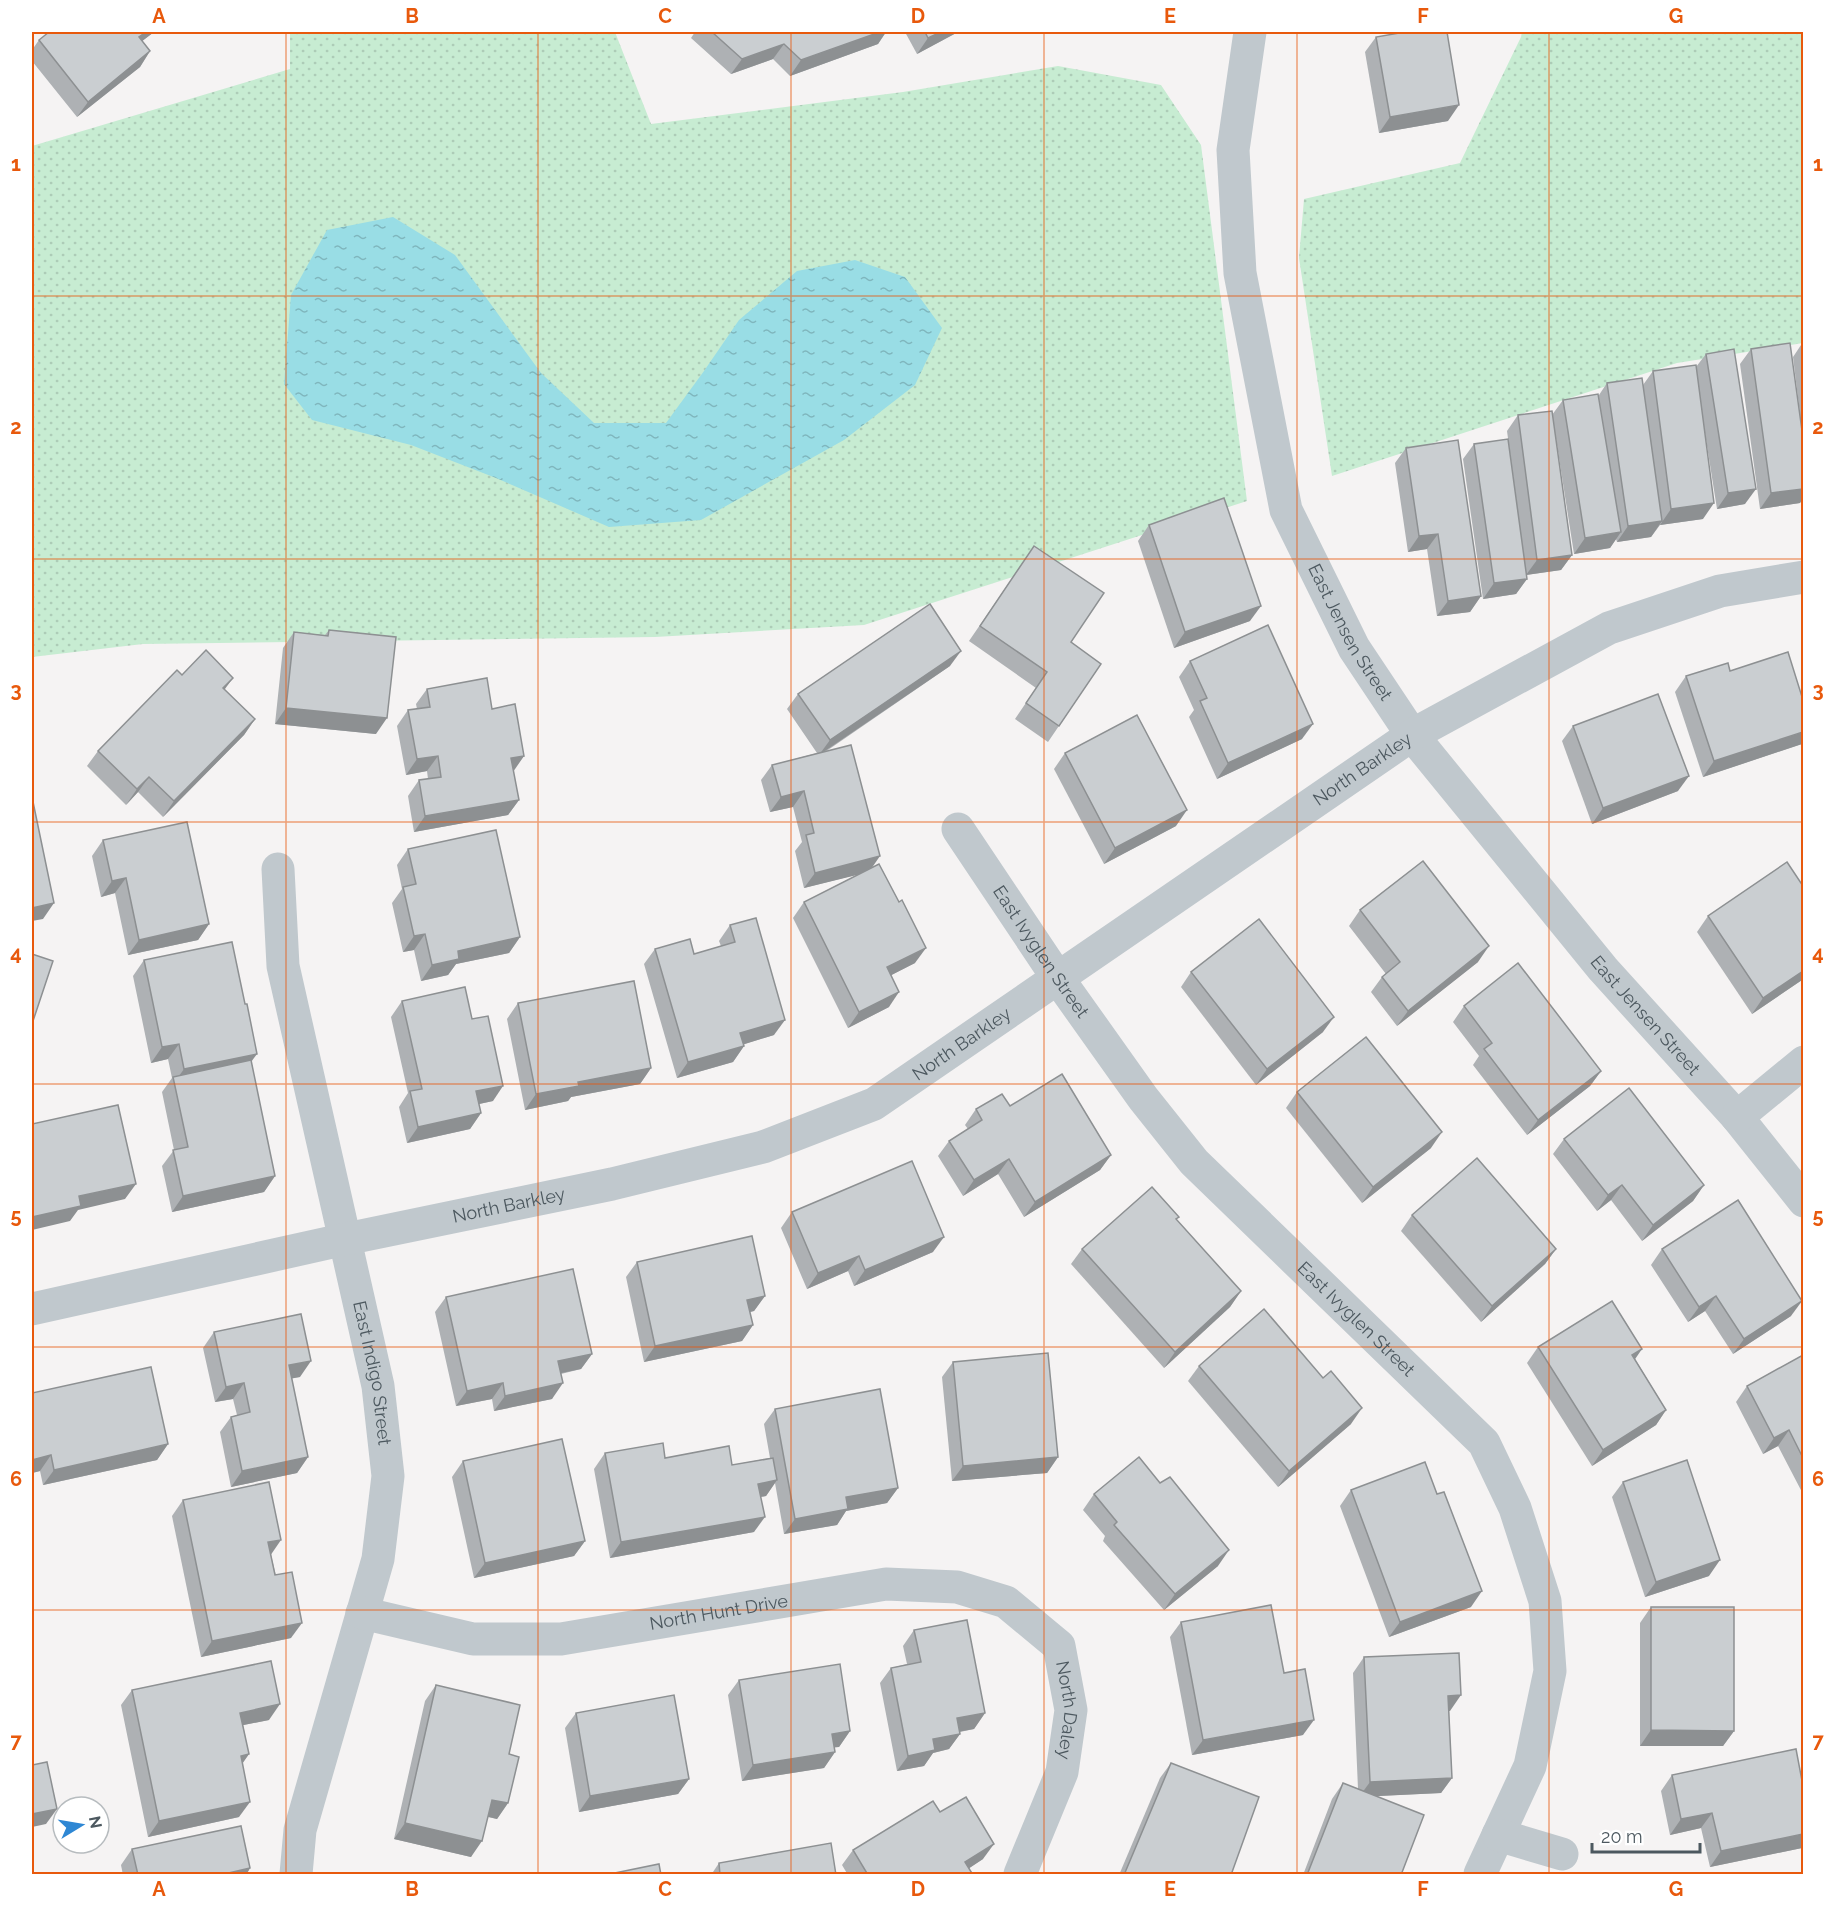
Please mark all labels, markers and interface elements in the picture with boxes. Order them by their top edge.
text: A [152,4,166,28]
text: B [405,4,419,28]
text: C [658,4,672,28]
text: D [911,4,925,28]
text: E [1164,4,1176,28]
text: F [1417,4,1429,28]
text: G [1669,4,1683,28]
text: 1 [11,152,21,176]
text: 1 [1813,152,1823,176]
text: 2 [10,415,22,439]
text: 2 [1812,415,1824,439]
street label: East Jensen Street [1304,560,1397,704]
text: 3 [10,678,22,702]
text: 3 [1812,678,1824,702]
street label: North Barkley [1309,727,1415,810]
street label: East Ivyglen Street [989,881,1094,1022]
text: 4 [10,941,22,965]
text: 4 [1812,941,1824,965]
street label: East Jensen Street [1586,951,1705,1079]
street label: North Barkley [908,1002,1015,1085]
street label: North Barkley [451,1183,567,1227]
text: 5 [10,1204,22,1228]
text: 5 [1812,1204,1824,1228]
street label: East Ivyglen Street [1293,1257,1419,1380]
street label: East Indigo Street [349,1299,396,1446]
text: 6 [10,1467,22,1491]
text: 6 [1812,1467,1824,1491]
street label: North Hunt Drive [648,1590,790,1634]
street label: North Daley [1052,1659,1082,1761]
text: 7 [10,1729,22,1753]
text: 7 [1812,1729,1824,1753]
north arrow [51,1795,111,1855]
text: N [85,1814,106,1830]
scale bar [1592,1816,1700,1854]
text: 20 m [1601,1826,1643,1847]
text: A [152,1877,166,1901]
text: B [405,1877,419,1901]
text: C [658,1877,672,1901]
text: D [911,1877,925,1901]
text: E [1164,1877,1176,1901]
text: F [1417,1877,1429,1901]
text: G [1669,1877,1683,1901]

